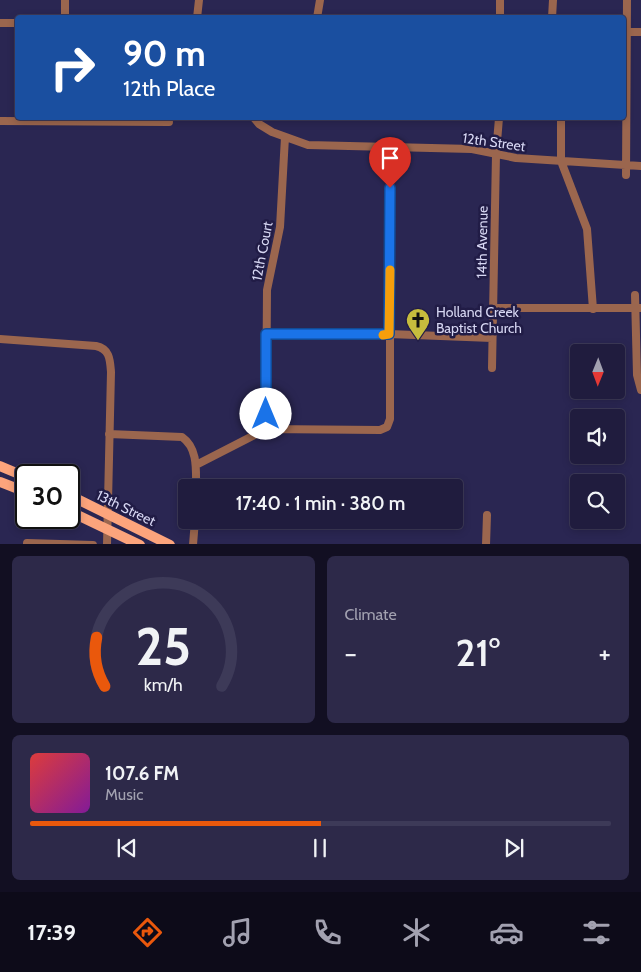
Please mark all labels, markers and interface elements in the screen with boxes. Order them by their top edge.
text: 90 m [123,32,206,75]
icon: right [40,35,105,100]
text: 12th Place [123,75,215,102]
street label: 12th Street [461,129,527,155]
pin [369,137,411,188]
icon: arrive [376,144,404,172]
street label: 14th Avenue [472,206,492,278]
street label: 12th Court [247,220,277,282]
place label: Holland Creek Baptist Church [436,303,522,337]
church icon: Holland Creek Baptist Church [405,307,431,341]
north arrow [570,344,625,399]
map controls [570,344,625,529]
position arrow [239,387,291,439]
button: sound [570,409,625,464]
speed limit sign: 30 [15,464,80,529]
button: search [570,474,625,529]
street label: 13th Street [93,486,159,530]
text: 17:40 · 1 min · 380 m [236,492,405,515]
text: Climate [345,605,397,624]
text: 25 [136,615,191,678]
text: 21° [456,629,500,676]
text: − [345,636,357,670]
text: + [599,636,611,670]
text: km/h [144,674,183,695]
text: 107.6 FM [105,762,179,785]
text: Music [105,785,143,804]
icon: previous [113,834,141,862]
icon: pause [306,834,334,862]
icon: next [500,834,528,862]
icon: directions [130,915,165,950]
icon: music [220,915,255,950]
icon: phone [310,915,345,950]
icon: climate [399,915,434,950]
icon: car [489,915,524,950]
icon: filters [579,915,614,950]
text: 17:39 [27,919,76,946]

